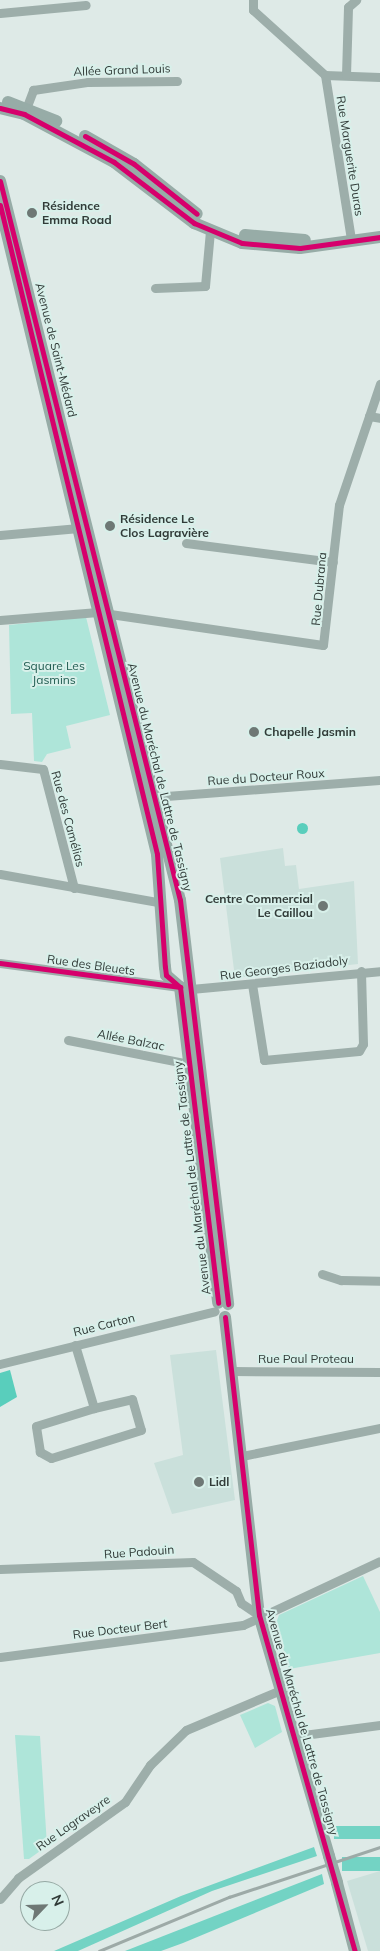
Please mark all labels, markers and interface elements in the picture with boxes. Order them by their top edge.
street label: Allée Grand Louis [73,61,171,79]
street label: Rue Marguerite Duras [333,95,367,217]
place label: Résidence Emma Road [42,199,112,227]
marker: Résidence Emma Road [26,207,38,219]
street label: Avenue de Saint-Médard [32,281,80,419]
place label: Résidence Le Clos Lagravière [120,512,209,540]
marker: Résidence Le Clos Lagravière [104,520,116,532]
street label: Rue Dubrana [309,552,329,626]
park label: Square Les Jasmins [23,659,85,687]
street label: Avenue du Maréchal de Lattre de Tassigny [125,661,195,893]
place label: Chapelle Jasmin [264,725,356,739]
marker: Chapelle Jasmin [248,726,260,738]
street label: Rue du Docteur Roux [207,766,325,788]
street label: Rue des Camélias [48,769,88,869]
place label: Centre Commercial Le Caillou [205,892,313,920]
marker: Centre Commercial Le Caillou [317,900,329,912]
street label: Rue des Bleuets [46,952,136,978]
street label: Rue Georges Baziadoly [219,953,349,983]
street label: Allée Balzac [96,1026,166,1054]
street label: Avenue du Maréchal de Lattre de Tassigny [171,1060,213,1296]
street label: Rue Carton [72,1310,136,1340]
street label: Rue Paul Proteau [258,1352,354,1366]
place label: Lidl [209,1475,229,1489]
marker: Lidl [193,1476,205,1488]
street label: Rue Padouin [103,1542,175,1562]
street label: Avenue du Maréchal de Lattre de Tassigny [263,1607,341,1837]
street label: Rue Docteur Bert [72,1616,168,1642]
street label: Rue Lagraveyre [33,1792,113,1854]
north arrow [20,1881,70,1931]
text: N [47,1892,68,1909]

